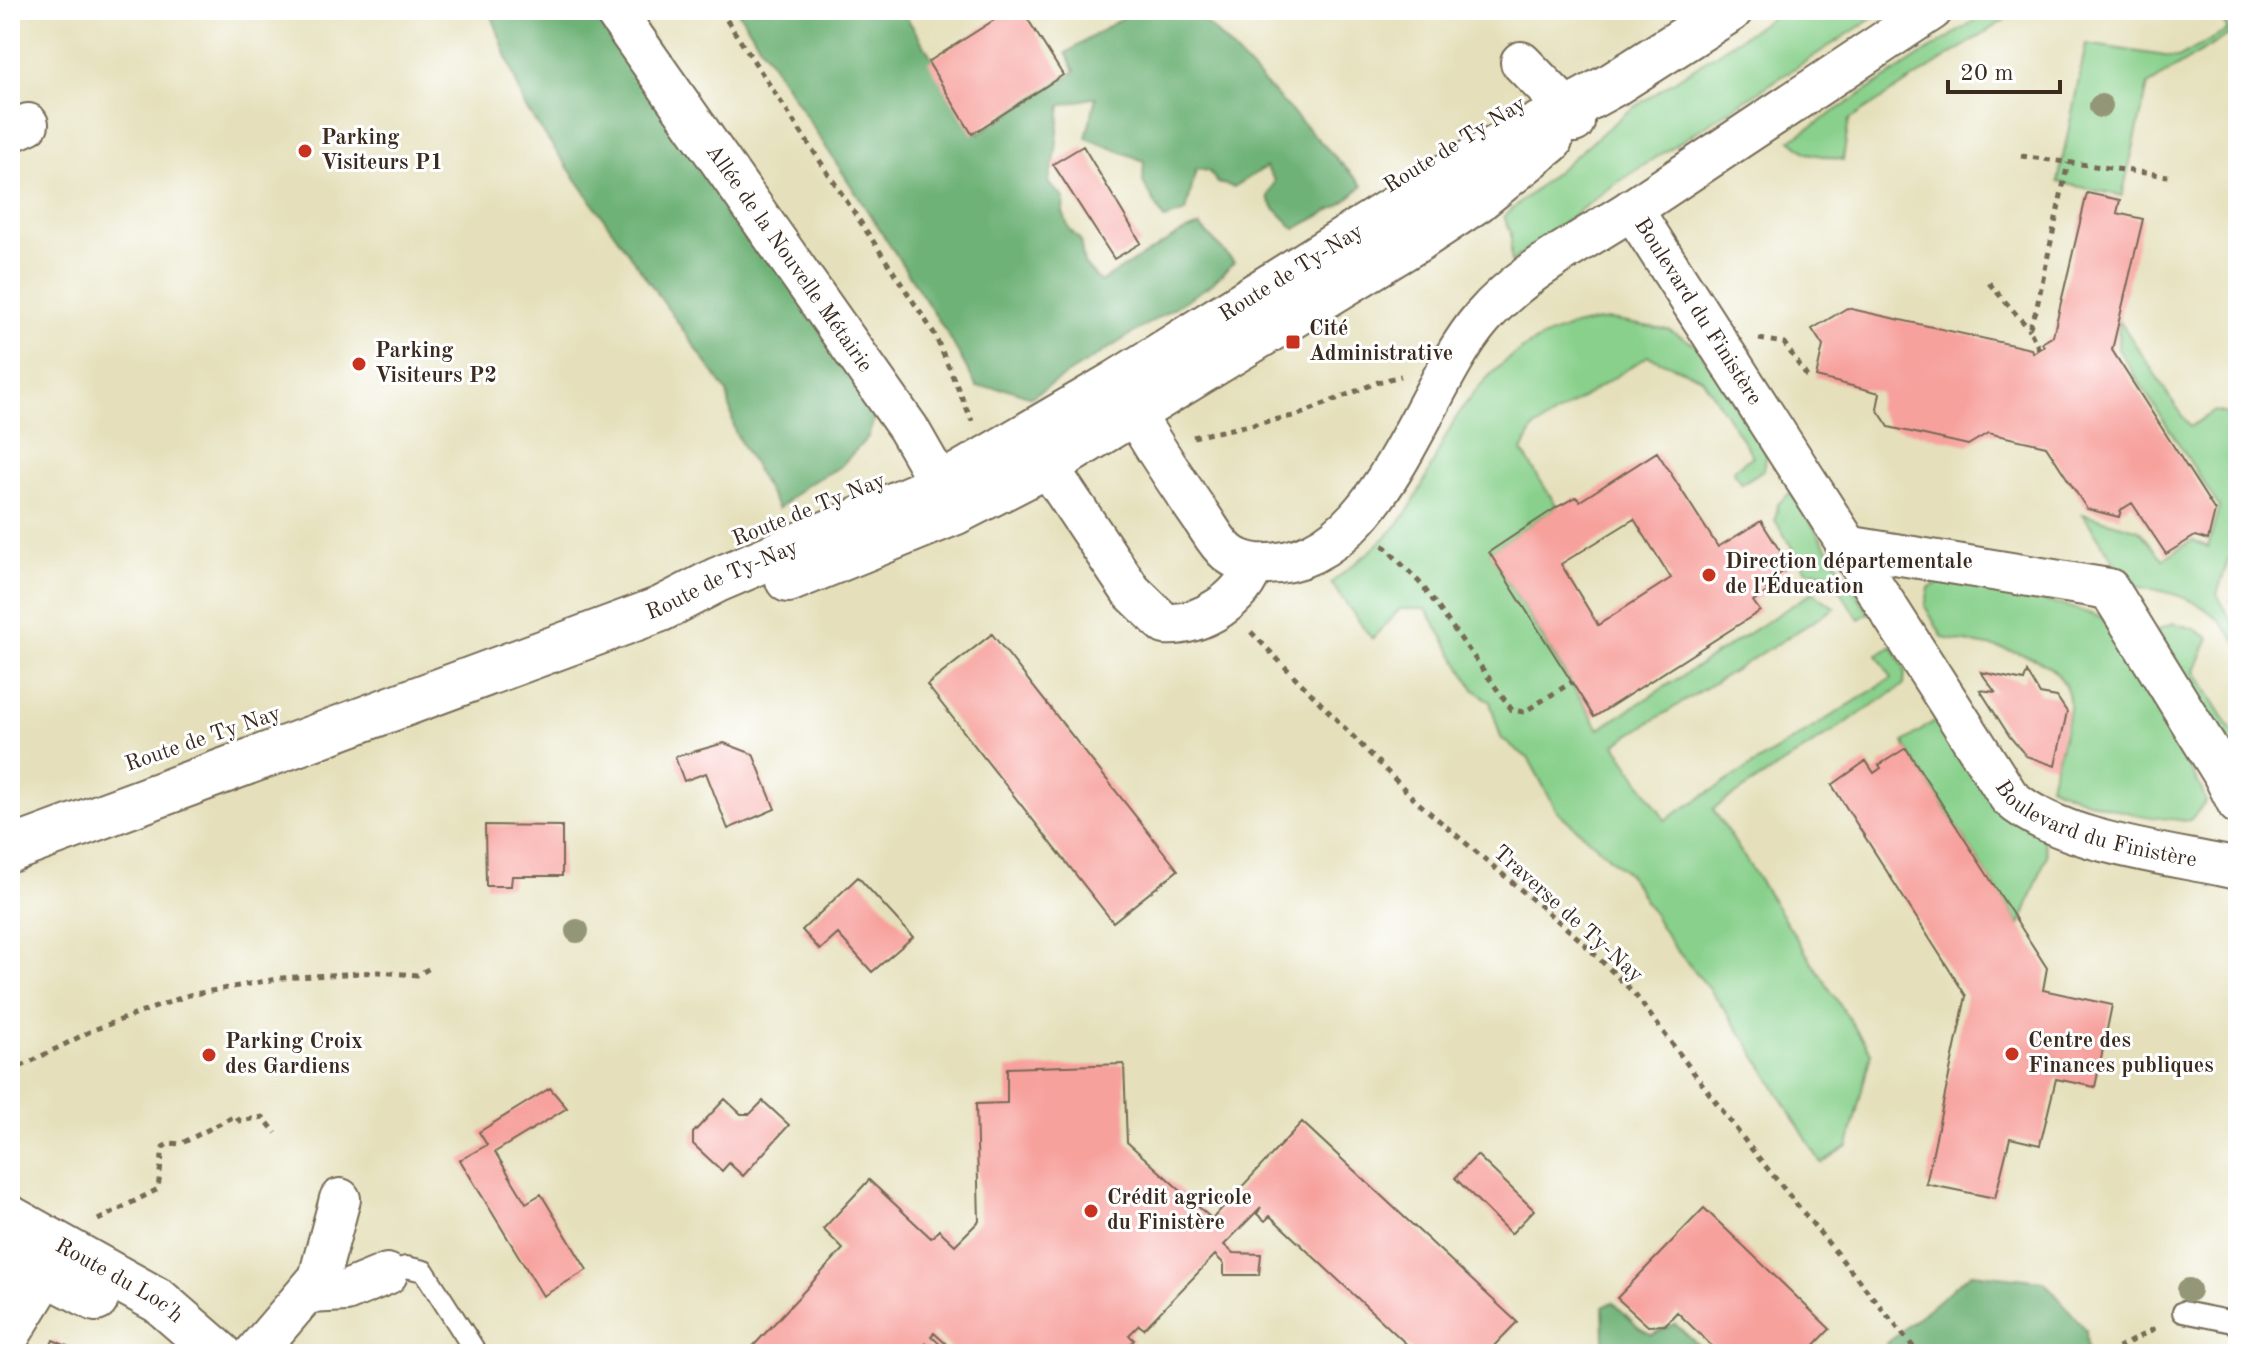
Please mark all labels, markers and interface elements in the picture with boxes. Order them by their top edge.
scale bar [1948,44,2060,94]
text: 20 m [1960,62,2014,86]
street label: Route de Ty Nay [1380,92,1530,197]
place label: Parking Visiteurs P1 [321,127,443,174]
street label: Allée de la Nouvelle Métairie [701,141,876,377]
marker: Parking Visiteurs P1 [296,142,314,160]
street label: Boulevard du Finistère [1630,214,1766,409]
street label: Route de Ty-Nay [1216,220,1367,326]
place label: Cité Administrative [1309,318,1453,365]
marker: Cité Administrative [1284,333,1302,351]
place label: Parking Visiteurs P2 [375,340,497,387]
marker: Parking Visiteurs P2 [350,355,368,373]
street label: Route de Ty Nay [729,469,889,551]
street label: Route de Ty-Nay [643,536,802,624]
place label: Direction départementale de l'Éducation [1725,551,1973,598]
marker: Direction départementale de l'Éducation [1700,566,1718,584]
street label: Route de Ty Nay [122,702,284,776]
street label: Boulevard du Finistère [1991,777,2199,872]
street label: Traverse de Ty-Nay [1489,841,1647,987]
place label: Centre des Finances publiques [2028,1030,2214,1077]
place label: Parking Croix des Gardiens [225,1031,363,1078]
marker: Centre des Finances publiques [2003,1045,2021,1063]
marker: Parking Croix des Gardiens [200,1046,218,1064]
place label: Crédit agricole du Finistère [1107,1187,1252,1234]
marker: Crédit agricole du Finistère [1082,1202,1100,1220]
street label: Route du Loc'h [52,1235,187,1327]

